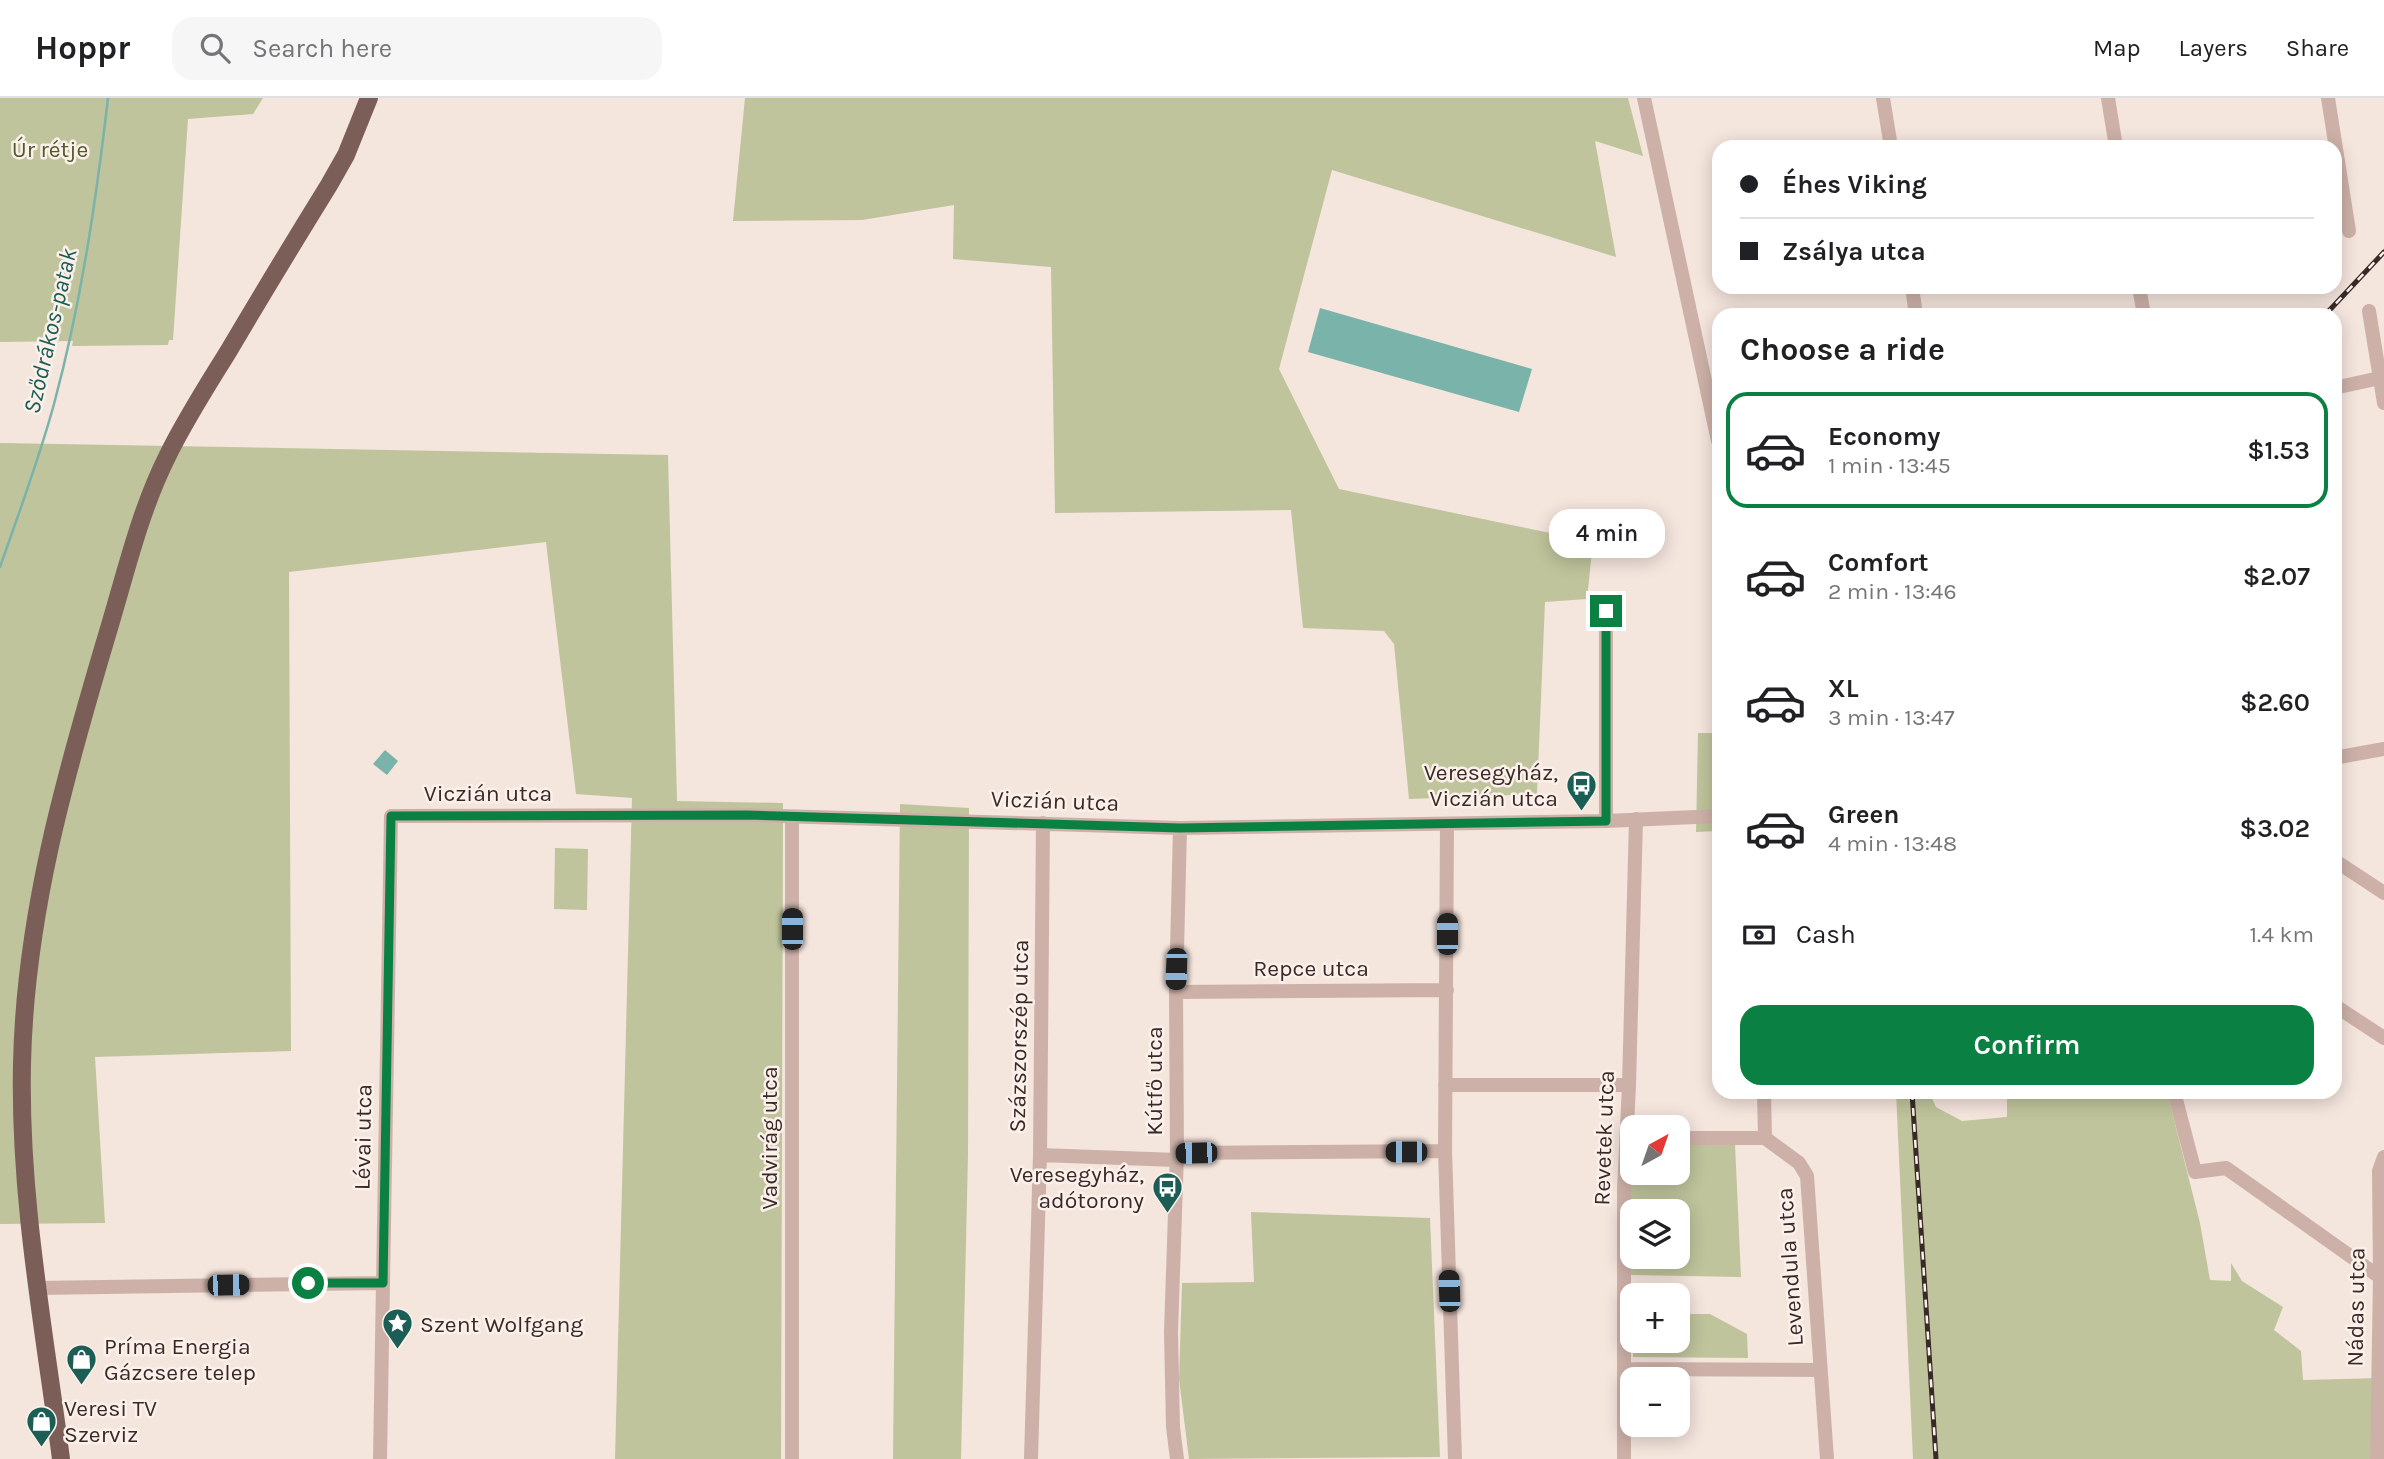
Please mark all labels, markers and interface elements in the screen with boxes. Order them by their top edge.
search box [172,17,662,80]
text: Hoppr [35,29,130,67]
icon: search [196,29,234,67]
text: Search here [252,33,392,64]
text: Map [2093,34,2141,62]
text: Layers [2179,34,2248,62]
text: Share [2286,34,2349,62]
park label: Úr rétje [12,136,88,163]
text: Éhes Viking [1782,169,1927,200]
text: Zsálya utca [1782,236,1926,267]
water label: Sződrákos-patak [17,245,83,416]
text: Choose a ride [1740,331,1945,368]
icon: car [1744,419,1807,482]
text: Economy [1828,421,1940,452]
text: $1.53 [2247,435,2310,466]
text: 1 min · 13:45 [1828,452,1951,479]
callout: 4 min [1548,510,1664,559]
text: 4 min [1576,520,1638,547]
icon: car [1744,545,1807,608]
text: Comfort [1828,547,1929,578]
text: $2.07 [2243,561,2310,592]
text: 2 min · 13:46 [1828,578,1957,605]
route end [1590,595,1622,627]
icon: car [1744,671,1807,734]
text: XL [1828,673,1859,704]
text: $2.60 [2240,687,2310,718]
text: 3 min · 13:47 [1828,704,1954,731]
place label: Veresegyház, Viczián utca [1424,759,1558,812]
bus stop icon: Veresegyház, Viczián utca [1564,768,1598,812]
street label: Viczián utca [424,780,552,807]
street label: Viczián utca [990,785,1120,817]
icon: car [1744,797,1807,860]
text: Green [1828,799,1900,830]
text: $3.02 [2240,813,2310,844]
text: 4 min · 13:48 [1828,830,1957,857]
car [782,908,803,950]
car [1437,913,1458,955]
icon: cash [1740,916,1778,954]
text: Cash [1796,919,1856,950]
text: 1.4 km [2250,921,2314,948]
street label: Százszorszép utca [1004,939,1034,1133]
car [1165,948,1188,990]
street label: Repce utca [1253,955,1369,982]
button: Confirm [1740,1005,2314,1085]
street label: Kútfő utca [1141,1026,1168,1136]
street label: Vadvirág utca [756,1066,783,1210]
street label: Revetek utca [1588,1070,1620,1206]
street label: Lévai utca [349,1084,377,1190]
north arrow [1620,1115,1690,1185]
map controls [1620,1115,1690,1437]
car [1175,1142,1218,1164]
car [1386,1142,1428,1163]
place label: Veresegyház, adótorony [1010,1161,1144,1214]
bus stop icon: Veresegyház, adótorony [1150,1170,1184,1214]
street label: Levendula utca [1771,1187,1809,1347]
button: layers [1620,1199,1690,1269]
street label: Nádas utca [2341,1247,2371,1367]
route start [292,1267,324,1299]
car [1438,1270,1461,1312]
car [207,1274,250,1296]
button: + [1620,1283,1690,1353]
place icon: Szent Wolfgang [380,1307,414,1351]
place label: Szent Wolfgang [420,1311,583,1338]
place label: Príma Energia Gázcsere telep [104,1333,256,1386]
shop icon: Príma Energia Gázcsere telep [64,1342,98,1386]
button: − [1620,1367,1690,1437]
place label: Veresi TV Szerviz [64,1395,157,1448]
shop icon: Veresi TV Szerviz [24,1404,58,1448]

